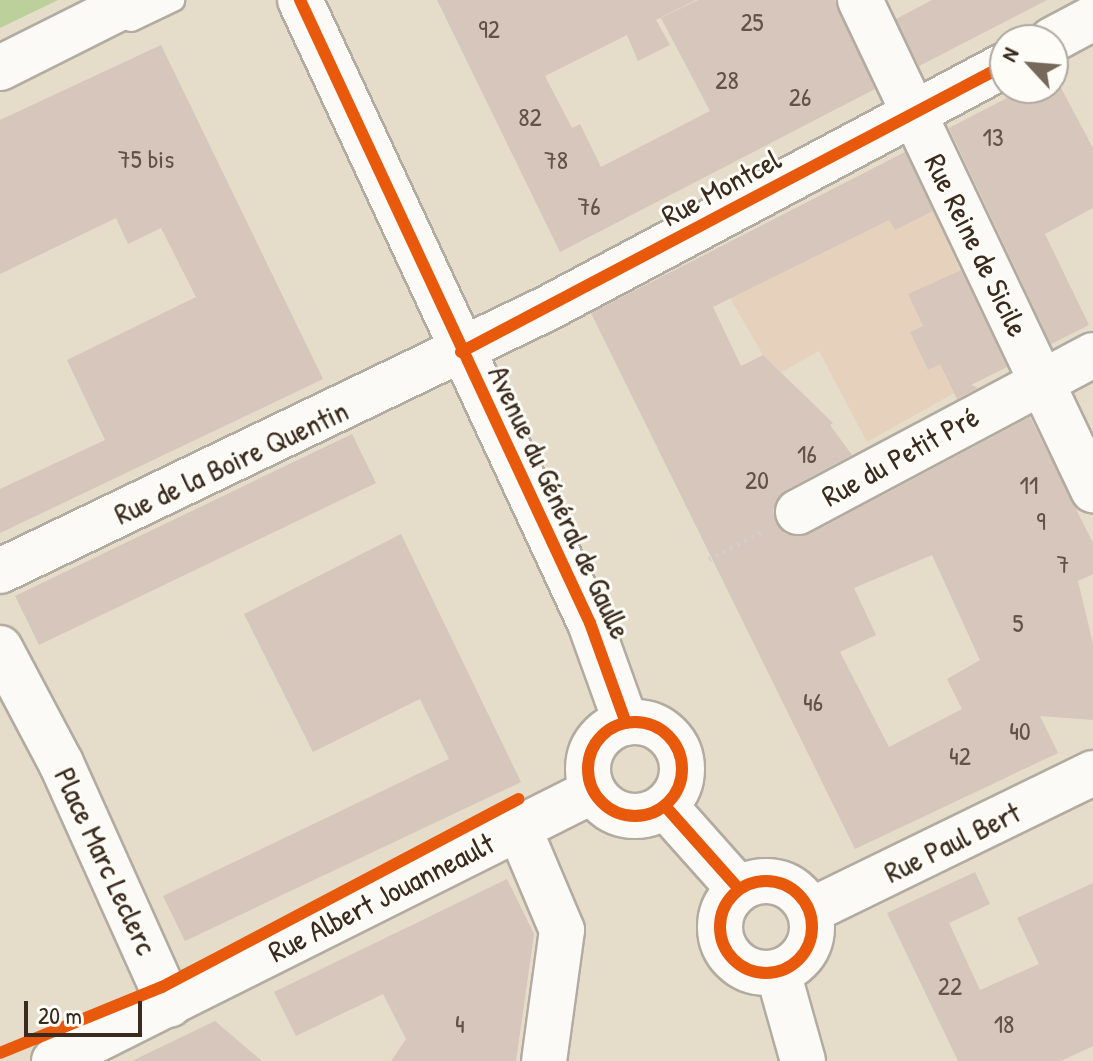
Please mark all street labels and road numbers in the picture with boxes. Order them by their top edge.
street label: Rue Montcel [655,141,787,233]
street label: Rue Reine de Sicile [917,148,1037,342]
street label: Avenue du Général de Gaulle [481,360,639,644]
street label: Rue de la Boire Quentin [108,392,354,532]
street label: Rue du Petit Pré [815,398,985,514]
street label: Place Marc Leclerc [47,762,165,960]
street label: Rue Paul Bert [878,794,1026,890]
street label: Rue Albert Jouanneault [262,825,500,969]

